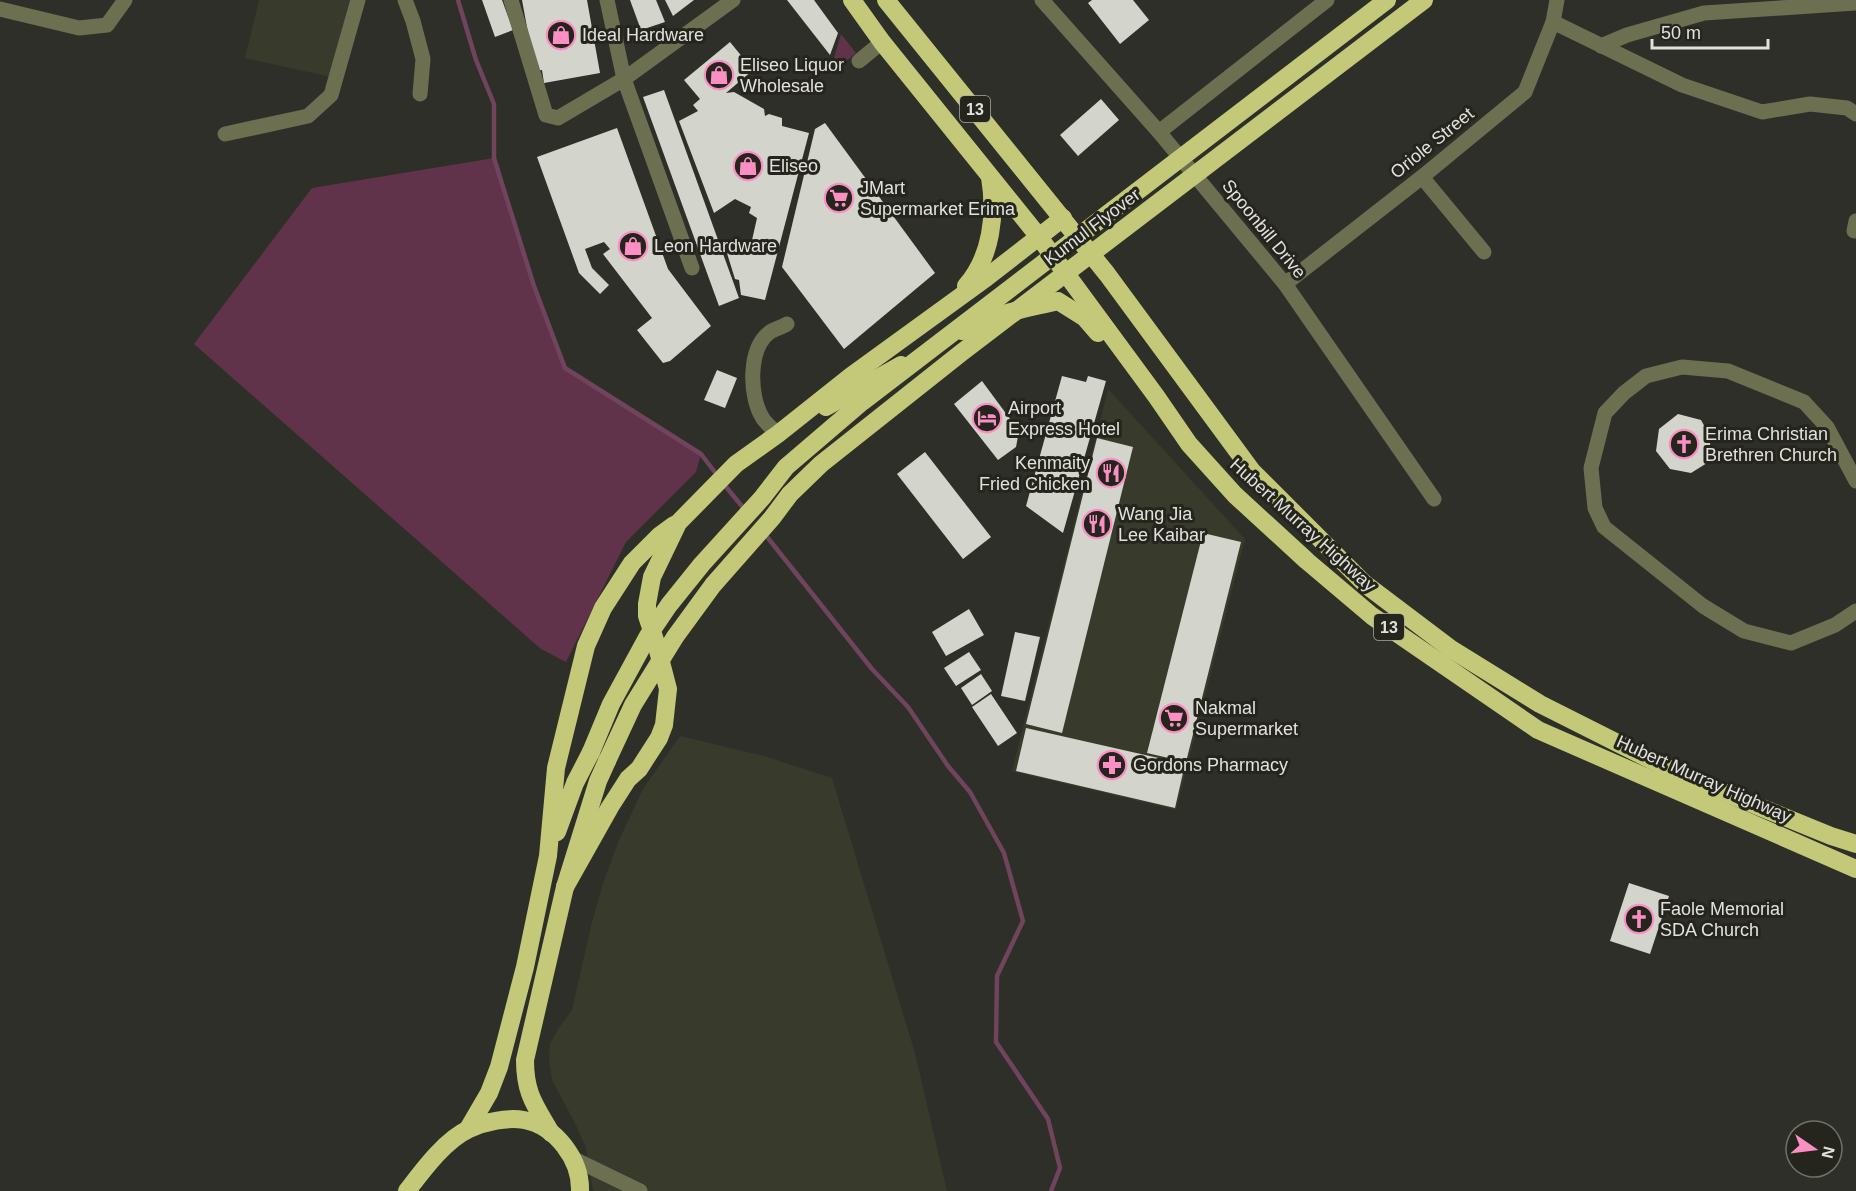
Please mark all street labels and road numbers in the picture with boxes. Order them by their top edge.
road number: 13 [960,96,990,122]
street label: Oriole Street [1386,103,1478,183]
street label: Spoonbill Drive [1218,176,1310,282]
street label: Kumul Flyover [1040,184,1144,270]
street label: Hubert Murray Highway [1226,454,1380,596]
road number: 13 [1374,614,1404,640]
street label: Hubert Murray Highway [1614,731,1794,827]

